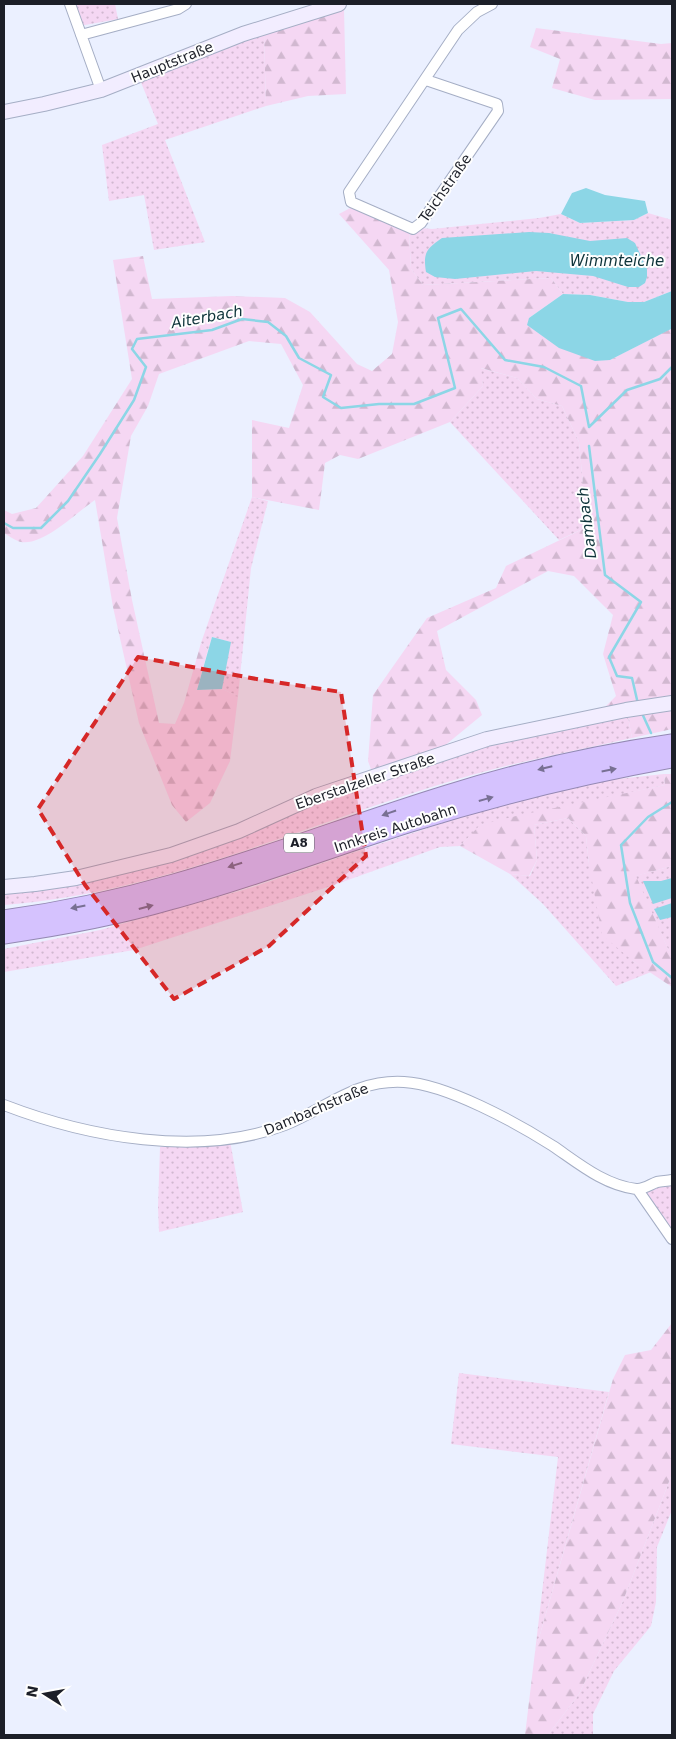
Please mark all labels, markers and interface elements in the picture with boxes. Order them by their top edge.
street label: Hauptstraße [129,38,215,86]
street label: Teichstraße [415,151,474,226]
water label: Wimmteiche [570,252,664,270]
water label: Aiterbach [169,302,244,332]
water label: Dambach [574,486,600,560]
street label: Eberstalzeller Straße [293,750,437,812]
one-way arrow [537,764,552,772]
one-way arrow [602,765,618,773]
one-way arrow [479,795,494,803]
street label: Innkreis Autobahn [332,801,458,855]
one-way arrow [381,810,396,818]
road number: A8 [284,834,314,852]
one-way arrow [227,862,242,869]
one-way arrow [139,902,154,910]
one-way arrow [70,904,86,912]
street label: Dambachstraße [262,1080,370,1138]
north arrow [20,1669,70,1719]
text: N [23,1684,41,1699]

